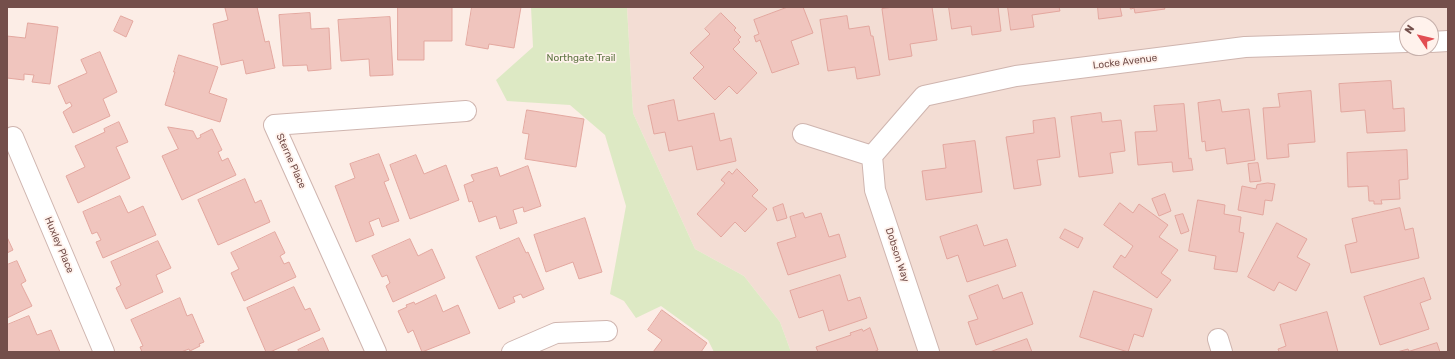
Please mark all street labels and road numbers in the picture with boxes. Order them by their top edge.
street label: Locke Avenue [1092,52,1158,72]
street label: Sterne Place [273,132,309,190]
street label: Huxley Place [42,215,76,275]
street label: Dobson Way [883,226,911,284]

